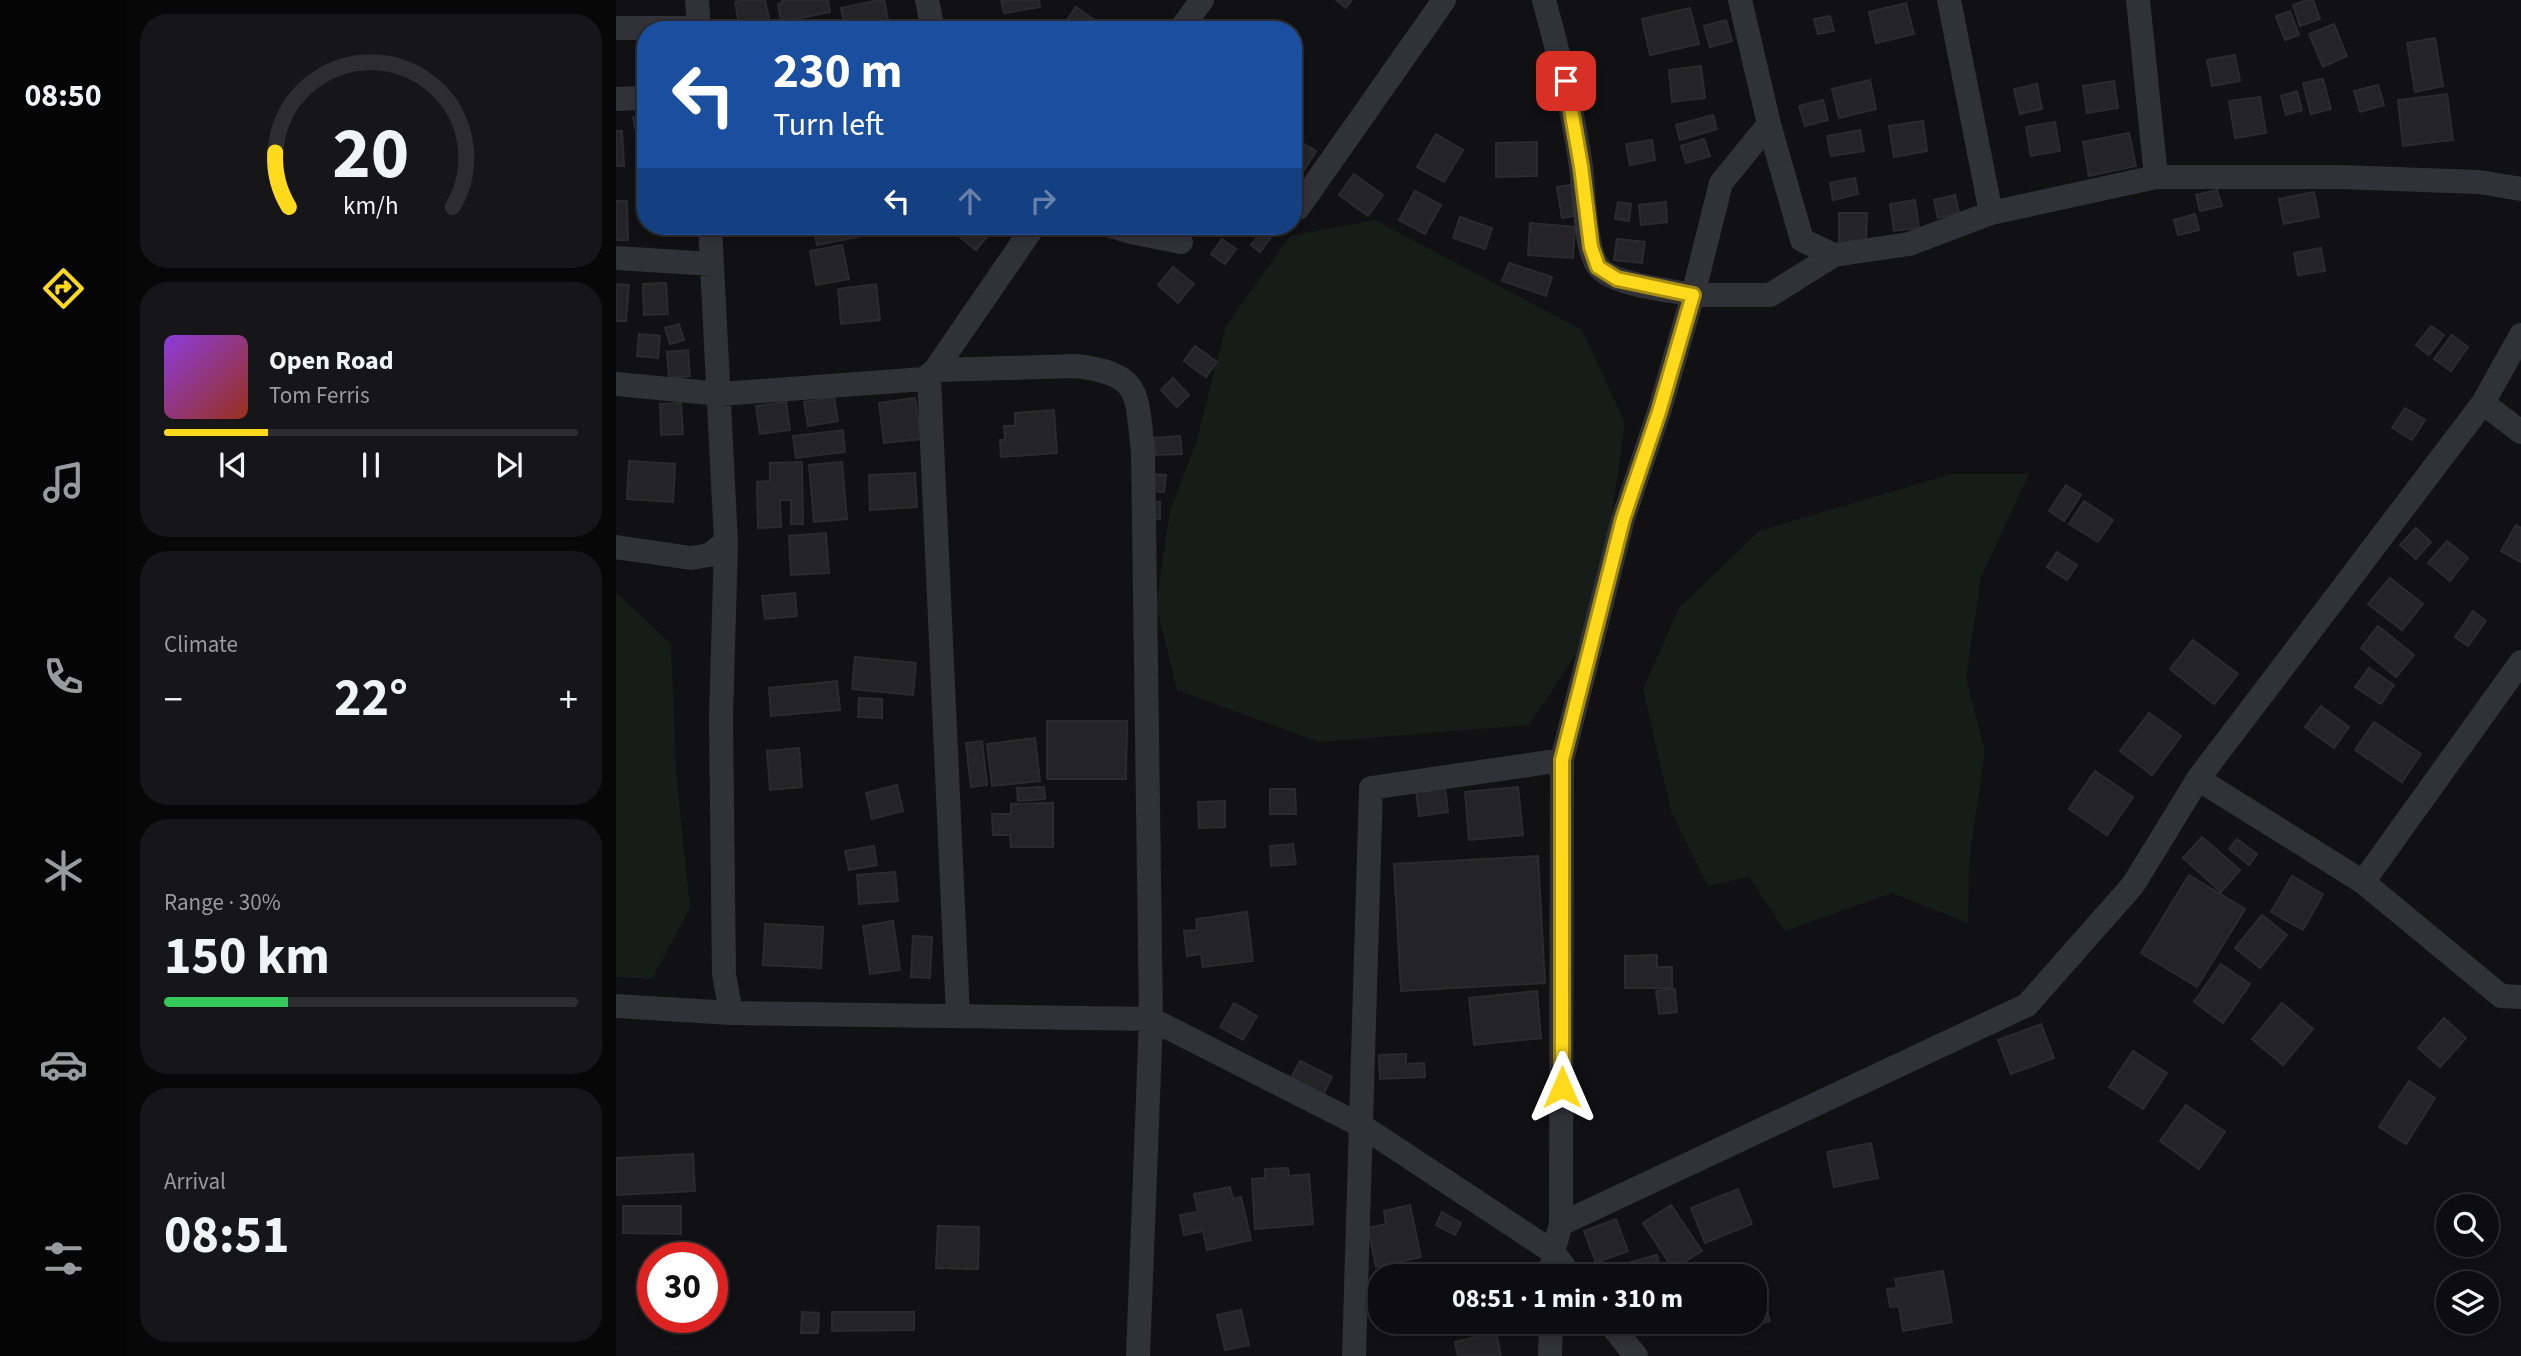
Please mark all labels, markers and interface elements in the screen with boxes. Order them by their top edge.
text: 230 m [773,37,902,107]
icon: left [658,49,749,140]
pin [1536,51,1596,111]
icon: arrive [1547,62,1585,100]
text: 08:50 [24,73,102,119]
text: Turn left [773,102,884,148]
text: 20 [333,103,409,207]
icon: left [878,182,916,220]
icon: ahead [951,182,989,220]
icon: right [1024,182,1062,220]
text: km/h [343,188,399,224]
icon: directions [39,264,88,313]
text: Open Road [269,342,394,379]
text: Tom Ferris [269,379,370,412]
icon: previous [214,446,252,484]
icon: pause [352,446,390,484]
icon: next [490,446,528,484]
icon: music [39,458,88,507]
text: Climate [164,628,238,661]
icon: phone [39,652,88,701]
text: 22° [334,662,408,736]
text: − [164,673,183,727]
text: + [559,673,578,727]
icon: climate [39,846,88,895]
text: Range · 30% [164,886,281,919]
text: 150 km [164,920,330,994]
icon: car [39,1040,88,1089]
position arrow [1525,1050,1599,1124]
text: Arrival [164,1165,226,1198]
map controls [2436,1194,2499,1334]
button: search [2436,1194,2499,1257]
text: 08:51 [164,1199,289,1273]
icon: filters [39,1234,88,1283]
speed limit sign: 30 [637,1242,728,1333]
button: layers [2436,1271,2499,1334]
text: 08:51 · 1 min · 310 m [1452,1280,1683,1317]

